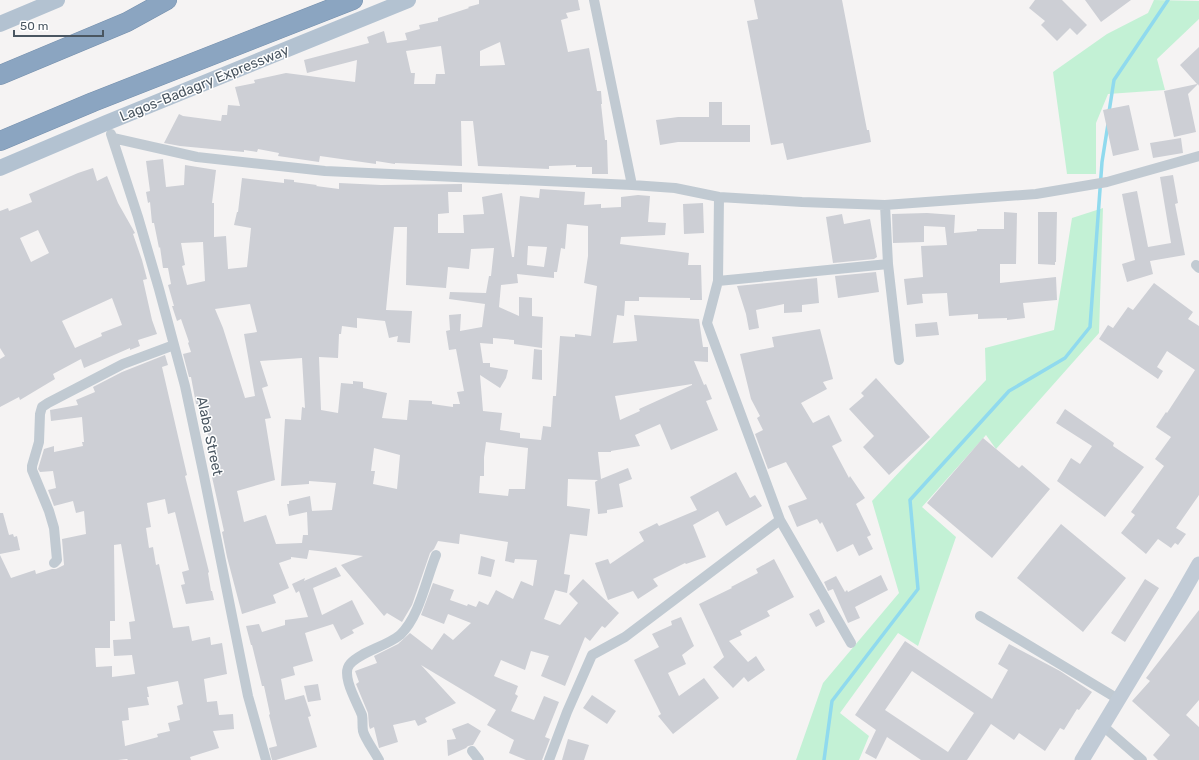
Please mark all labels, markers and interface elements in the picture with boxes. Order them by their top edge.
scale bar [14,12,103,38]
text: 50 m [20,19,48,33]
street label: Lagos-Badagry Expressway [117,42,292,125]
street label: Alaba Street [193,395,226,478]

